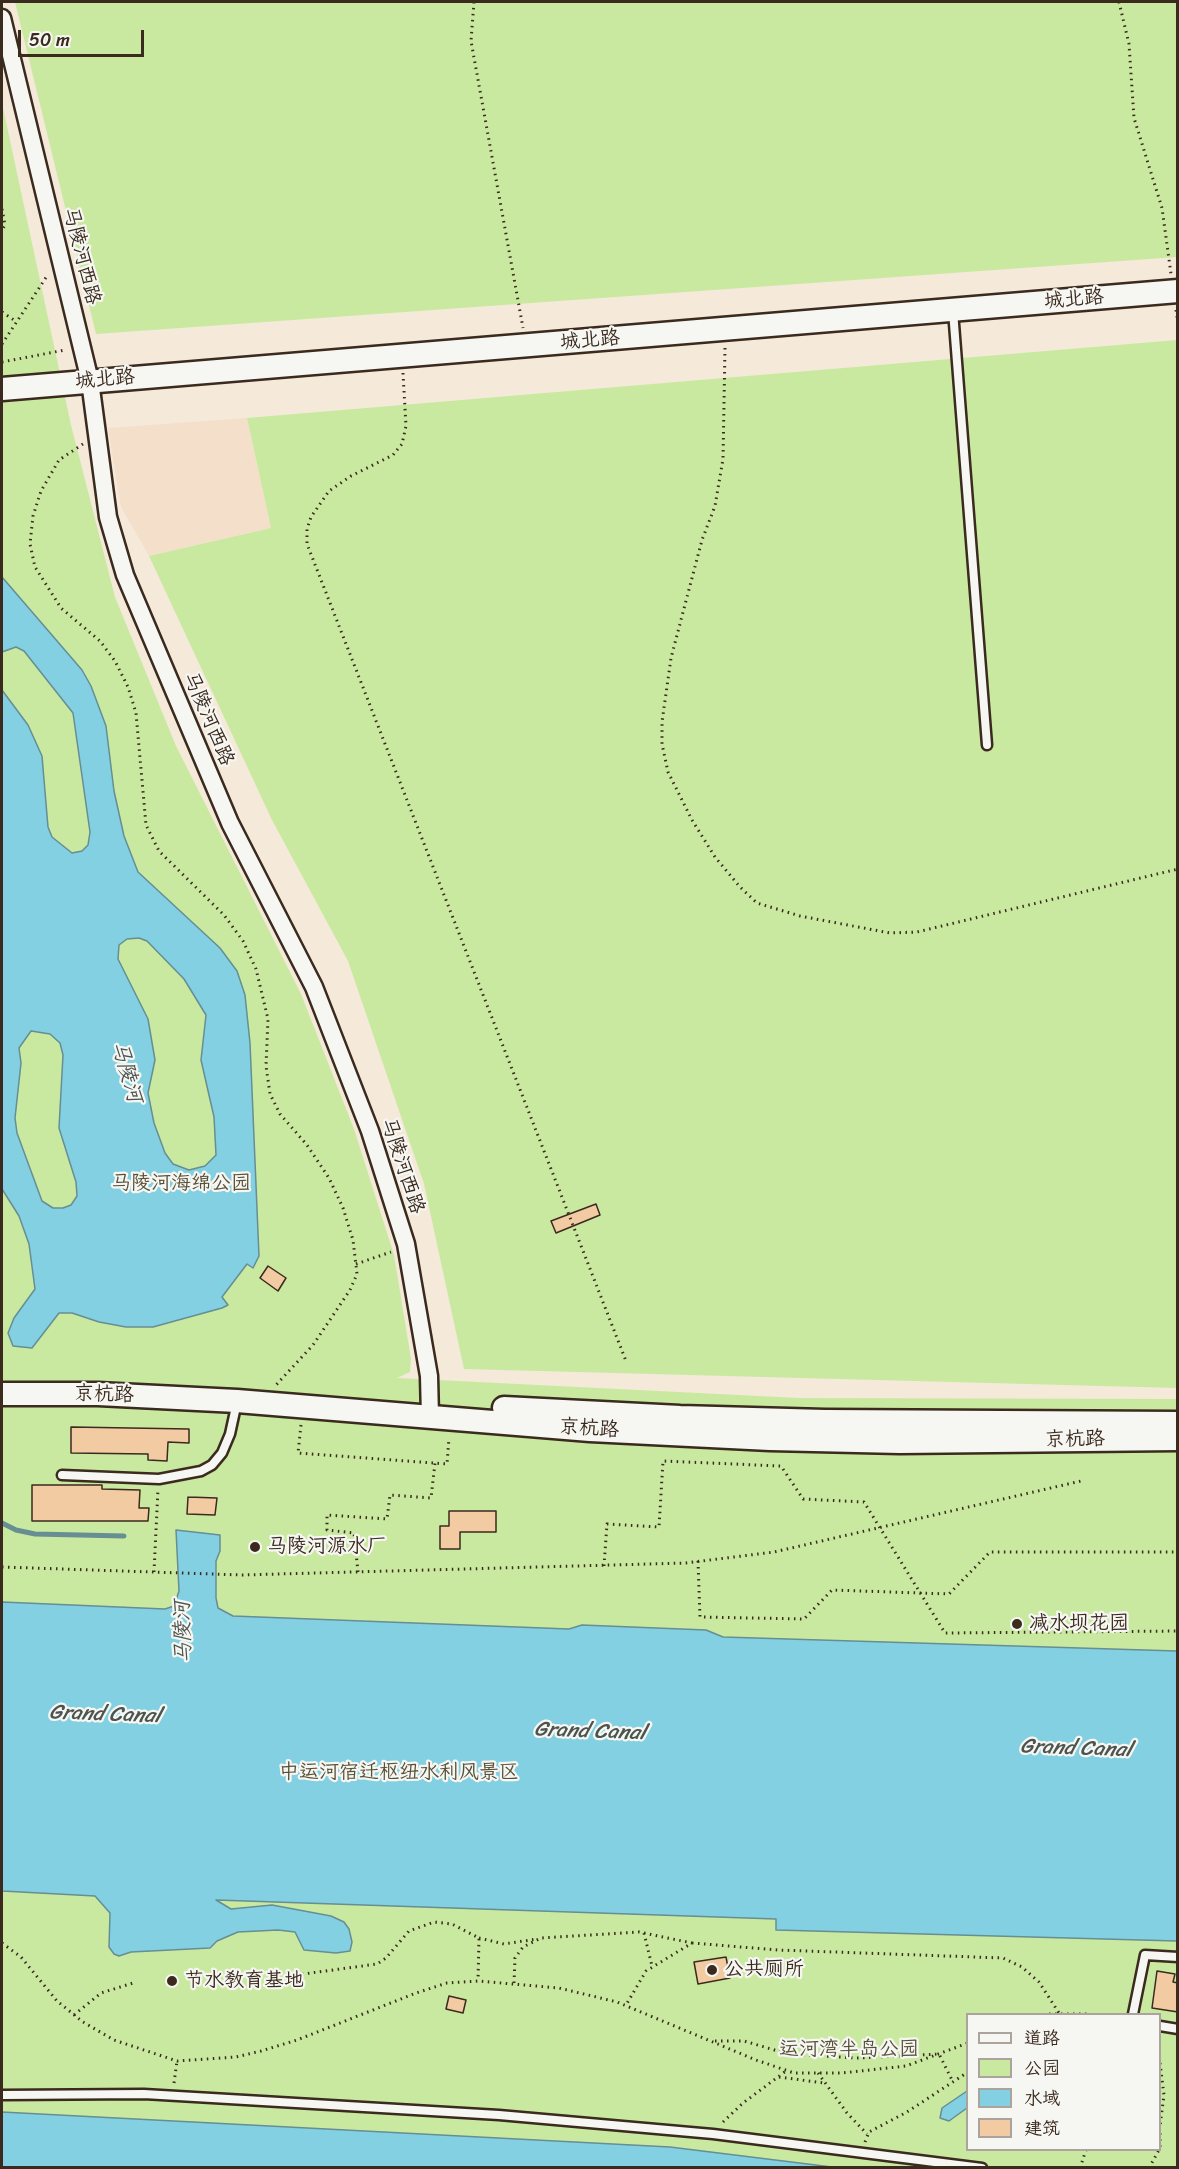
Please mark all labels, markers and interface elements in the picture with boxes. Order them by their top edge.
scale bar [21,18,147,56]
text: 50 m [29,24,70,56]
street label: 马陵河西路 [57,205,105,307]
street label: 城北路 [1043,285,1105,315]
street label: 城北路 [559,326,621,356]
street label: 城北路 [74,365,136,395]
street label: 马陵河西路 [177,668,239,770]
water label: 马陵河 [105,1038,147,1106]
street label: 马陵河西路 [375,1115,429,1217]
park label: 马陵河海绵公园 [111,1172,251,1196]
street label: 京杭路 [74,1382,134,1408]
street label: 京杭路 [558,1415,620,1443]
street label: 京杭路 [1045,1427,1105,1453]
place label: 马陵河源水厂 [267,1535,387,1559]
marker: 马陵河源水厂 [248,1540,262,1554]
water label: 马陵河 [170,1600,198,1664]
place label: 减水坝花园 [1029,1612,1129,1636]
marker: 减水坝花园 [1010,1617,1024,1631]
water label: Grand Canal [49,1700,161,1730]
water label: Grand Canal [534,1717,646,1747]
water label: Grand Canal [1020,1734,1132,1764]
park label: 中运河宿迁枢纽水利风景区 [279,1761,519,1785]
place label: 公共厕所 [724,1958,804,1982]
marker: 公共厕所 [705,1963,719,1977]
place label: 节水教育基地 [184,1969,304,1993]
marker: 节水教育基地 [165,1974,179,1988]
legend [966,2013,1161,2151]
text: 道路 [1024,2022,1060,2054]
park label: 运河湾半岛公园 [779,2038,919,2062]
text: 公园 [1024,2052,1060,2084]
text: 水域 [1024,2082,1060,2114]
text: 建筑 [1024,2112,1060,2144]

